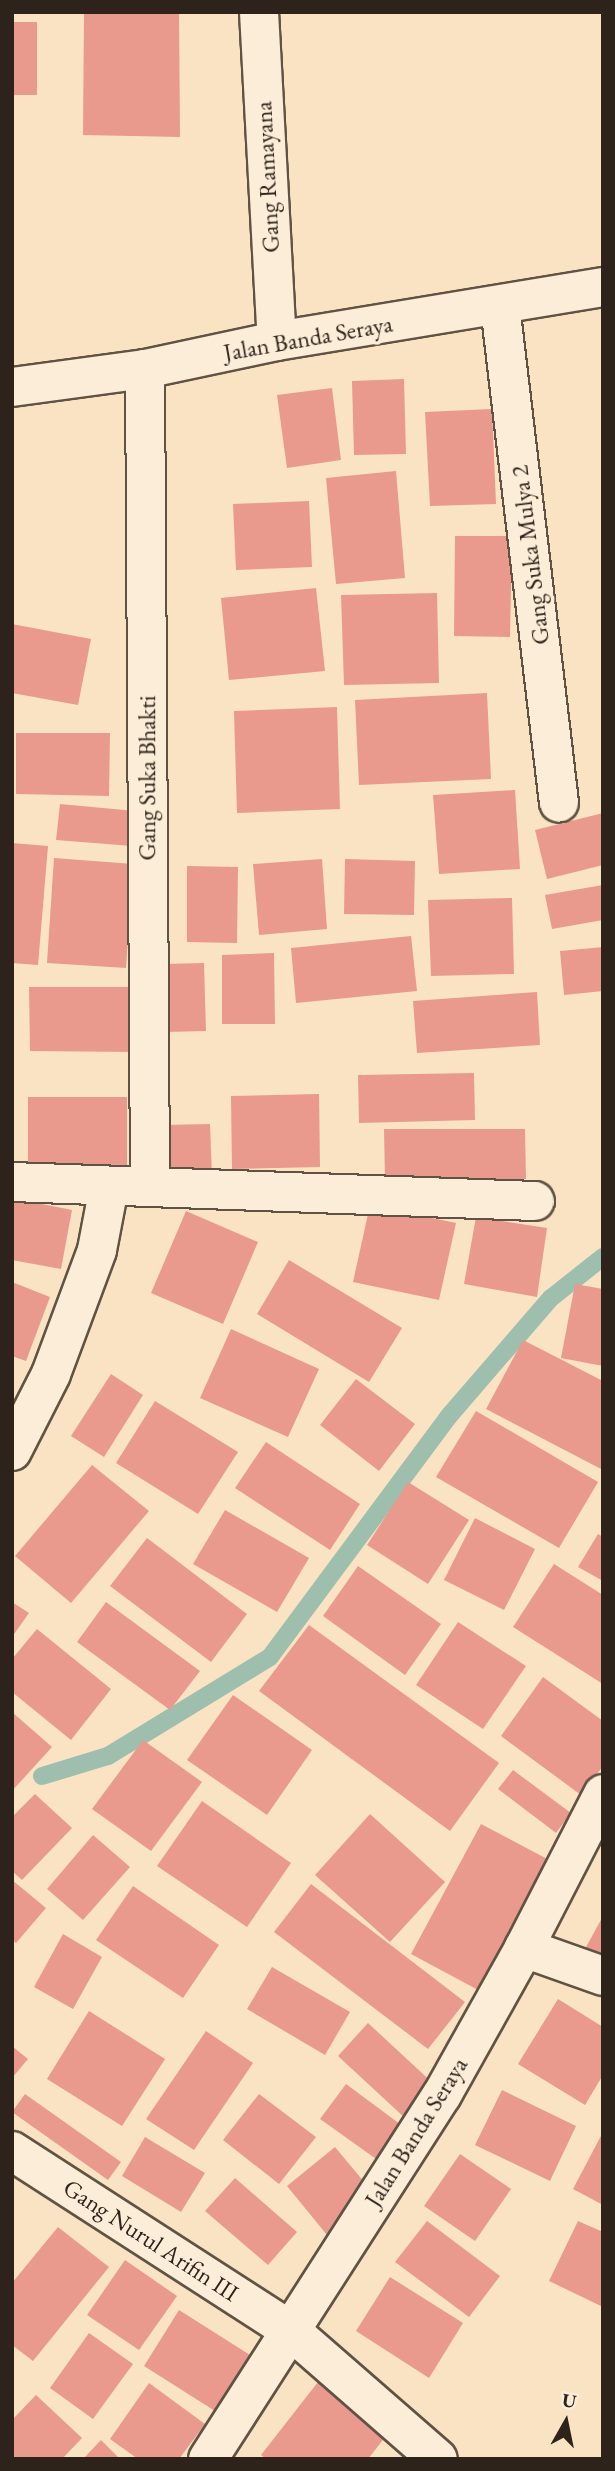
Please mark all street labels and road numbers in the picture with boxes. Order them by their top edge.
street label: Gang Ramayana [249,101,285,253]
street label: Jalan Banda Seraya [221,309,395,367]
street label: Gang Suka Mulya 2 [505,464,555,646]
street label: Gang Suka Bhakti [133,695,161,861]
street label: Jalan Banda Seraya [358,2052,474,2212]
street label: Gang Nurul Arifin III [58,2173,244,2307]

